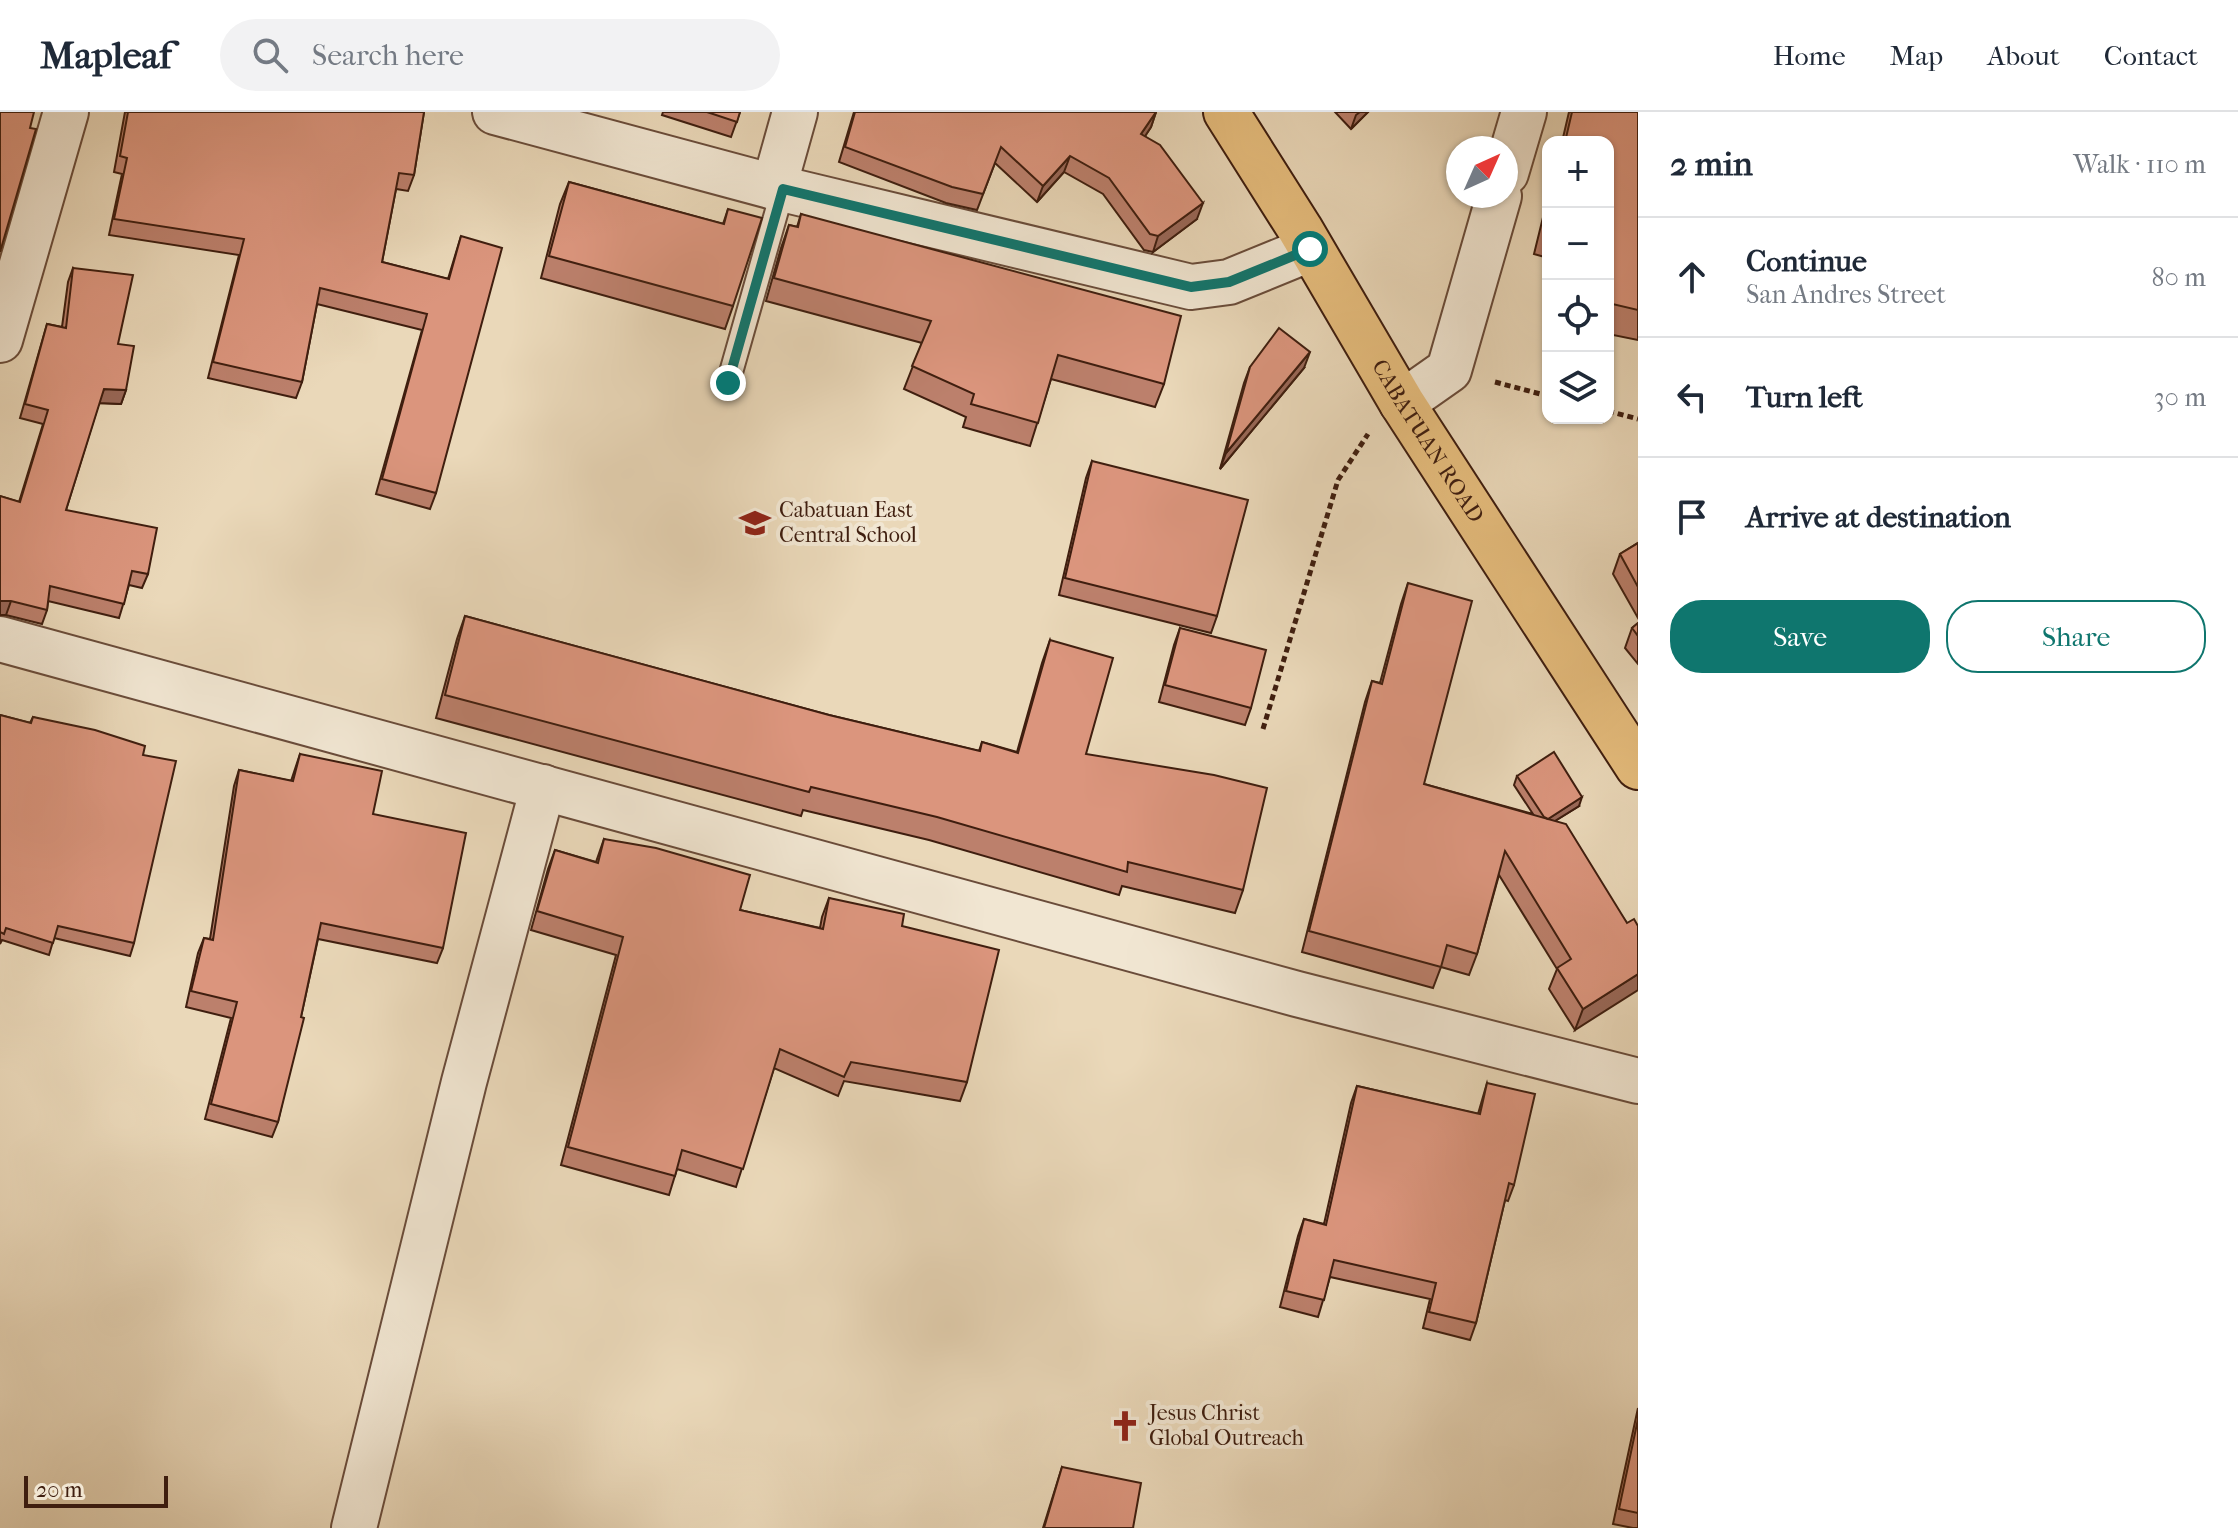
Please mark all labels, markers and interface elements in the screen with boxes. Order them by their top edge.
search box [220,19,780,91]
text: Mapleaf [40,33,172,78]
icon: search [248,33,292,77]
text: Search here [312,38,464,73]
text: Home [1773,39,1846,72]
text: Map [1890,39,1943,72]
text: About [1987,39,2060,72]
text: Contact [2104,39,2198,72]
north arrow [1446,136,1518,208]
map controls [1542,136,1614,424]
button: + [1542,136,1614,208]
text: 2 min [1670,144,1753,184]
text: Walk · 110 m [2073,149,2206,180]
button: − [1542,208,1614,280]
route start [1292,231,1328,267]
text: Continue [1746,244,1867,279]
icon: ahead [1670,255,1714,299]
text: 80 m [2151,262,2206,293]
text: San Andres Street [1746,279,1946,310]
button: locate [1542,280,1614,352]
button: layers [1542,352,1614,424]
street label: CABATUAN ROAD [1366,355,1489,528]
route end [710,365,746,401]
icon: left [1670,375,1714,419]
text: Turn left [1746,380,1863,415]
text: 30 m [2154,382,2206,413]
icon: arrive [1670,495,1714,539]
place label: Cabatuan East Central School [779,497,917,548]
text: Arrive at destination [1746,500,2011,535]
school or university icon: Cabatuan East Central School [738,506,772,540]
button: Save [1670,600,1930,673]
button: Share [1946,600,2206,673]
place label: Jesus Christ Global Outreach [1147,1400,1305,1451]
church icon: Jesus Christ Global Outreach [1108,1409,1142,1443]
scale bar [24,1472,168,1508]
text: 20 m [36,1477,82,1503]

